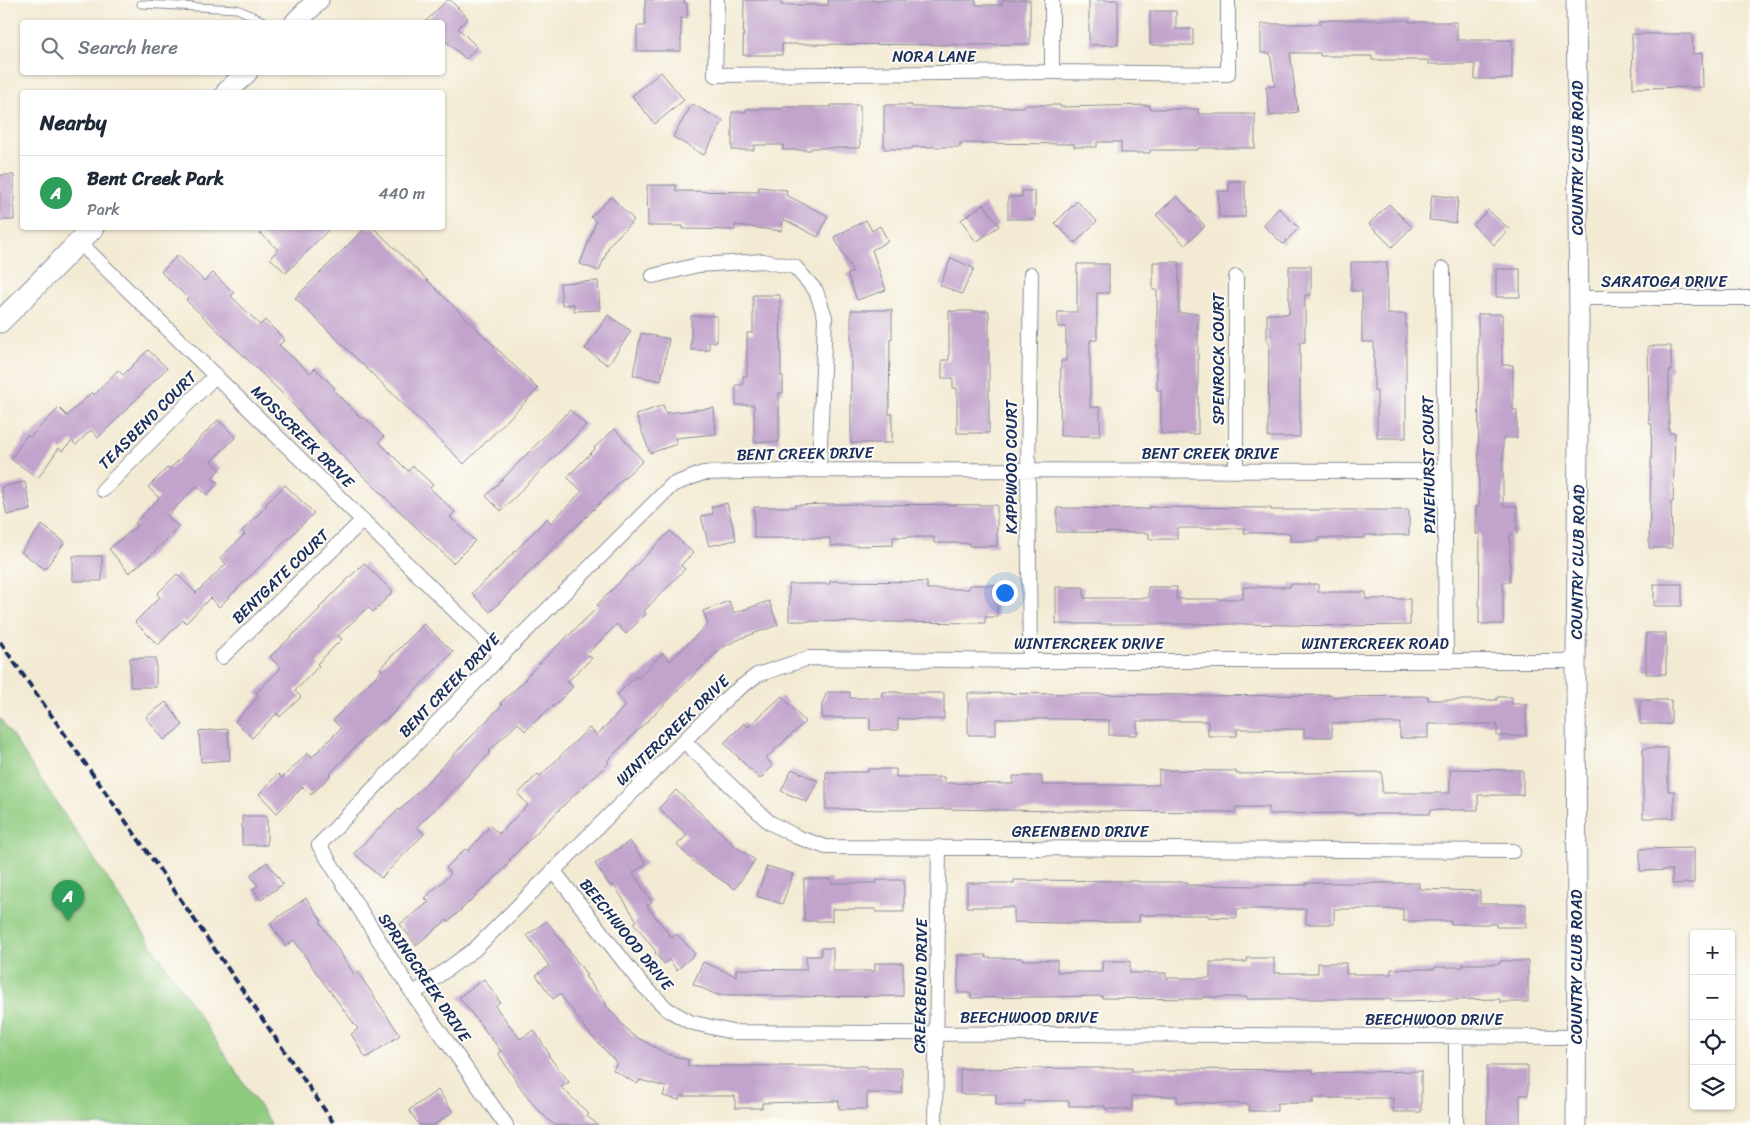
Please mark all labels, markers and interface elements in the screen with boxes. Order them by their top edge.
search box [20,20,445,75]
text: Search here [78,31,178,64]
icon: search [38,34,66,62]
street label: NORA LANE [892,42,977,71]
street label: COUNTRY CLUB ROAD [1563,80,1592,235]
text: Nearby [40,104,106,142]
text: Bent Creek Park [87,162,224,195]
text: A [51,179,61,208]
text: 440 m [378,179,425,208]
text: Park [87,195,120,224]
street label: SARATOGA DRIVE [1601,267,1728,296]
street label: SPENROCK COURT [1204,292,1233,425]
street label: TEASBEND COURT [91,363,205,477]
street label: MOSSCREEK DRIVE [244,378,362,496]
street label: PINEHURST COURT [1413,395,1444,534]
street label: KAPPWOOD COURT [997,398,1026,534]
street label: BENT CREEK DRIVE [736,438,875,469]
street label: BENT CREEK DRIVE [1142,439,1279,468]
street label: COUNTRY CLUB ROAD [1562,484,1593,640]
street label: BENTGATE COURT [225,521,337,631]
your location [992,580,1018,606]
street label: BENT CREEK DRIVE [391,625,508,745]
street label: WINTERCREEK DRIVE [1014,629,1165,658]
street label: WINTERCREEK ROAD [1301,629,1449,658]
street label: WINTERCREEK DRIVE [608,667,737,793]
street label: GREENBEND DRIVE [1012,817,1149,846]
street label: BEECHWOOD DRIVE [572,872,682,998]
pin: A [52,880,84,921]
street label: COUNTRY CLUB ROAD [1562,889,1591,1044]
street label: SPRINGCREEK DRIVE [370,906,480,1049]
street label: CREEKBEND DRIVE [905,917,936,1054]
map controls [1690,930,1735,1110]
button: + [1690,930,1735,975]
button: − [1690,975,1735,1020]
street label: BEECHWOOD DRIVE [960,1003,1099,1032]
street label: BEECHWOOD DRIVE [1365,1005,1504,1034]
button: locate [1690,1020,1735,1065]
button: layers [1690,1065,1735,1110]

